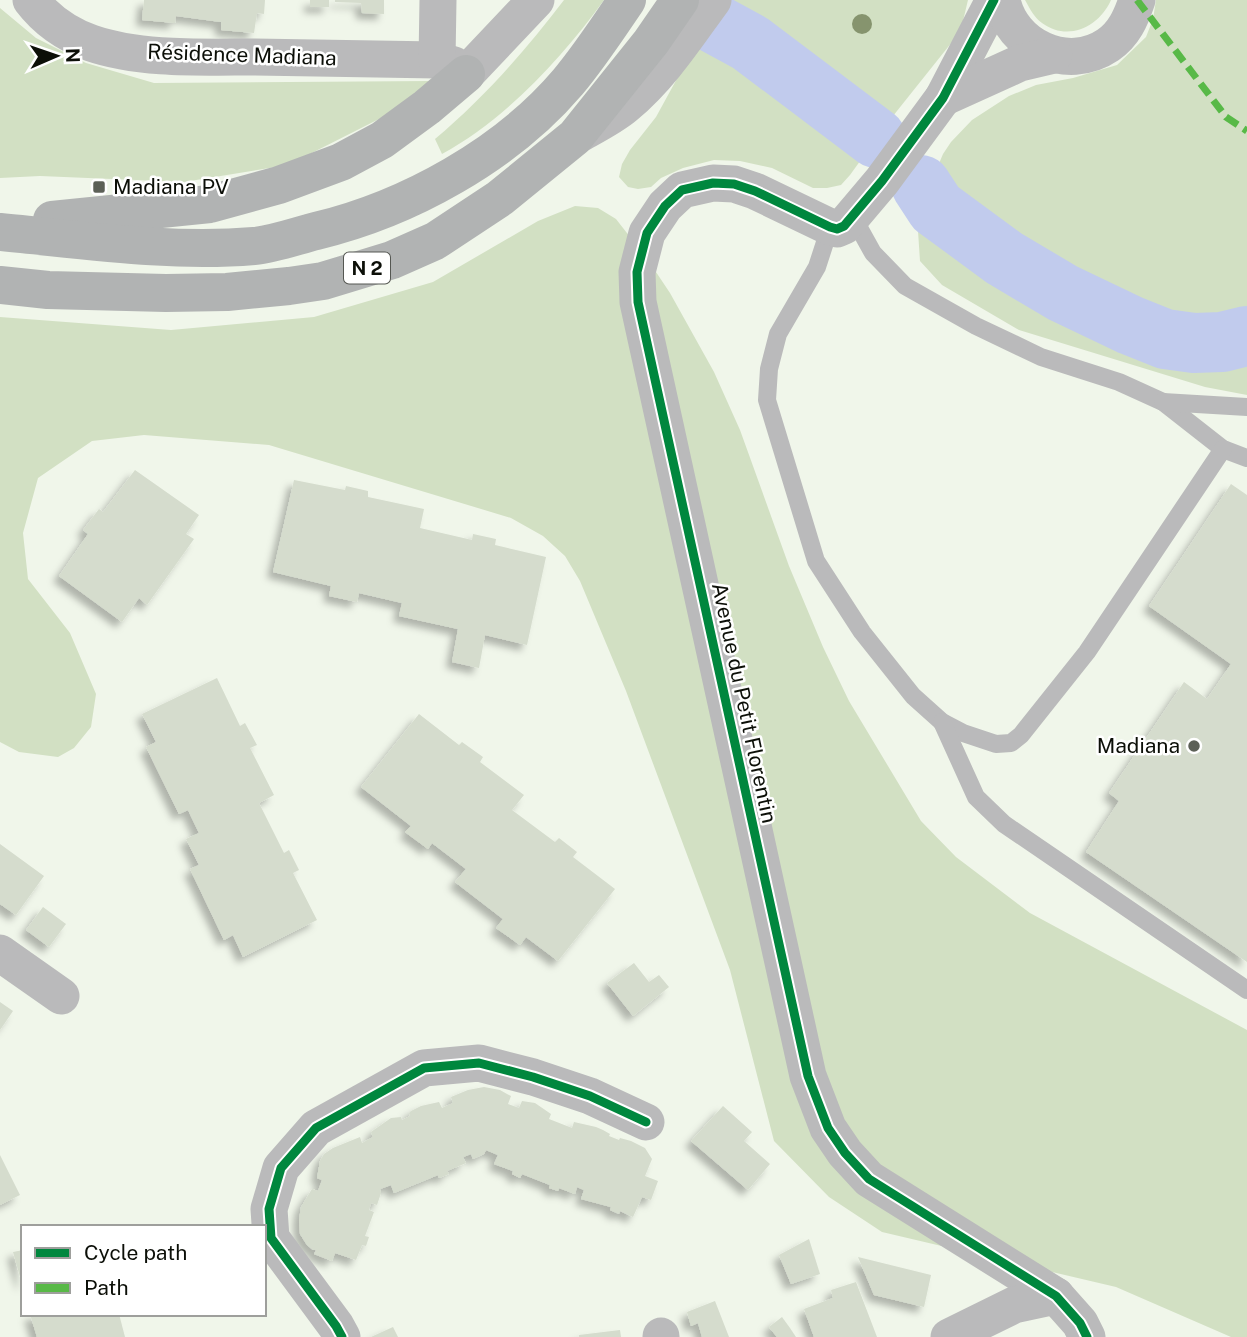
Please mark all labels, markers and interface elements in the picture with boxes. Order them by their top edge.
north arrow [21,21,91,91]
street label: Résidence Madiana [147,39,337,70]
text: N [62,48,84,63]
place label: Madiana PV [113,174,229,199]
marker: Madiana PV [91,179,107,195]
road number: N 2 [344,252,390,284]
street label: Avenue du Petit Florentin [707,580,782,825]
place label: Madiana [1097,733,1180,758]
marker: Madiana [1186,738,1202,754]
legend [21,1225,266,1316]
text: Cycle path [84,1240,187,1265]
text: Path [84,1275,129,1300]

